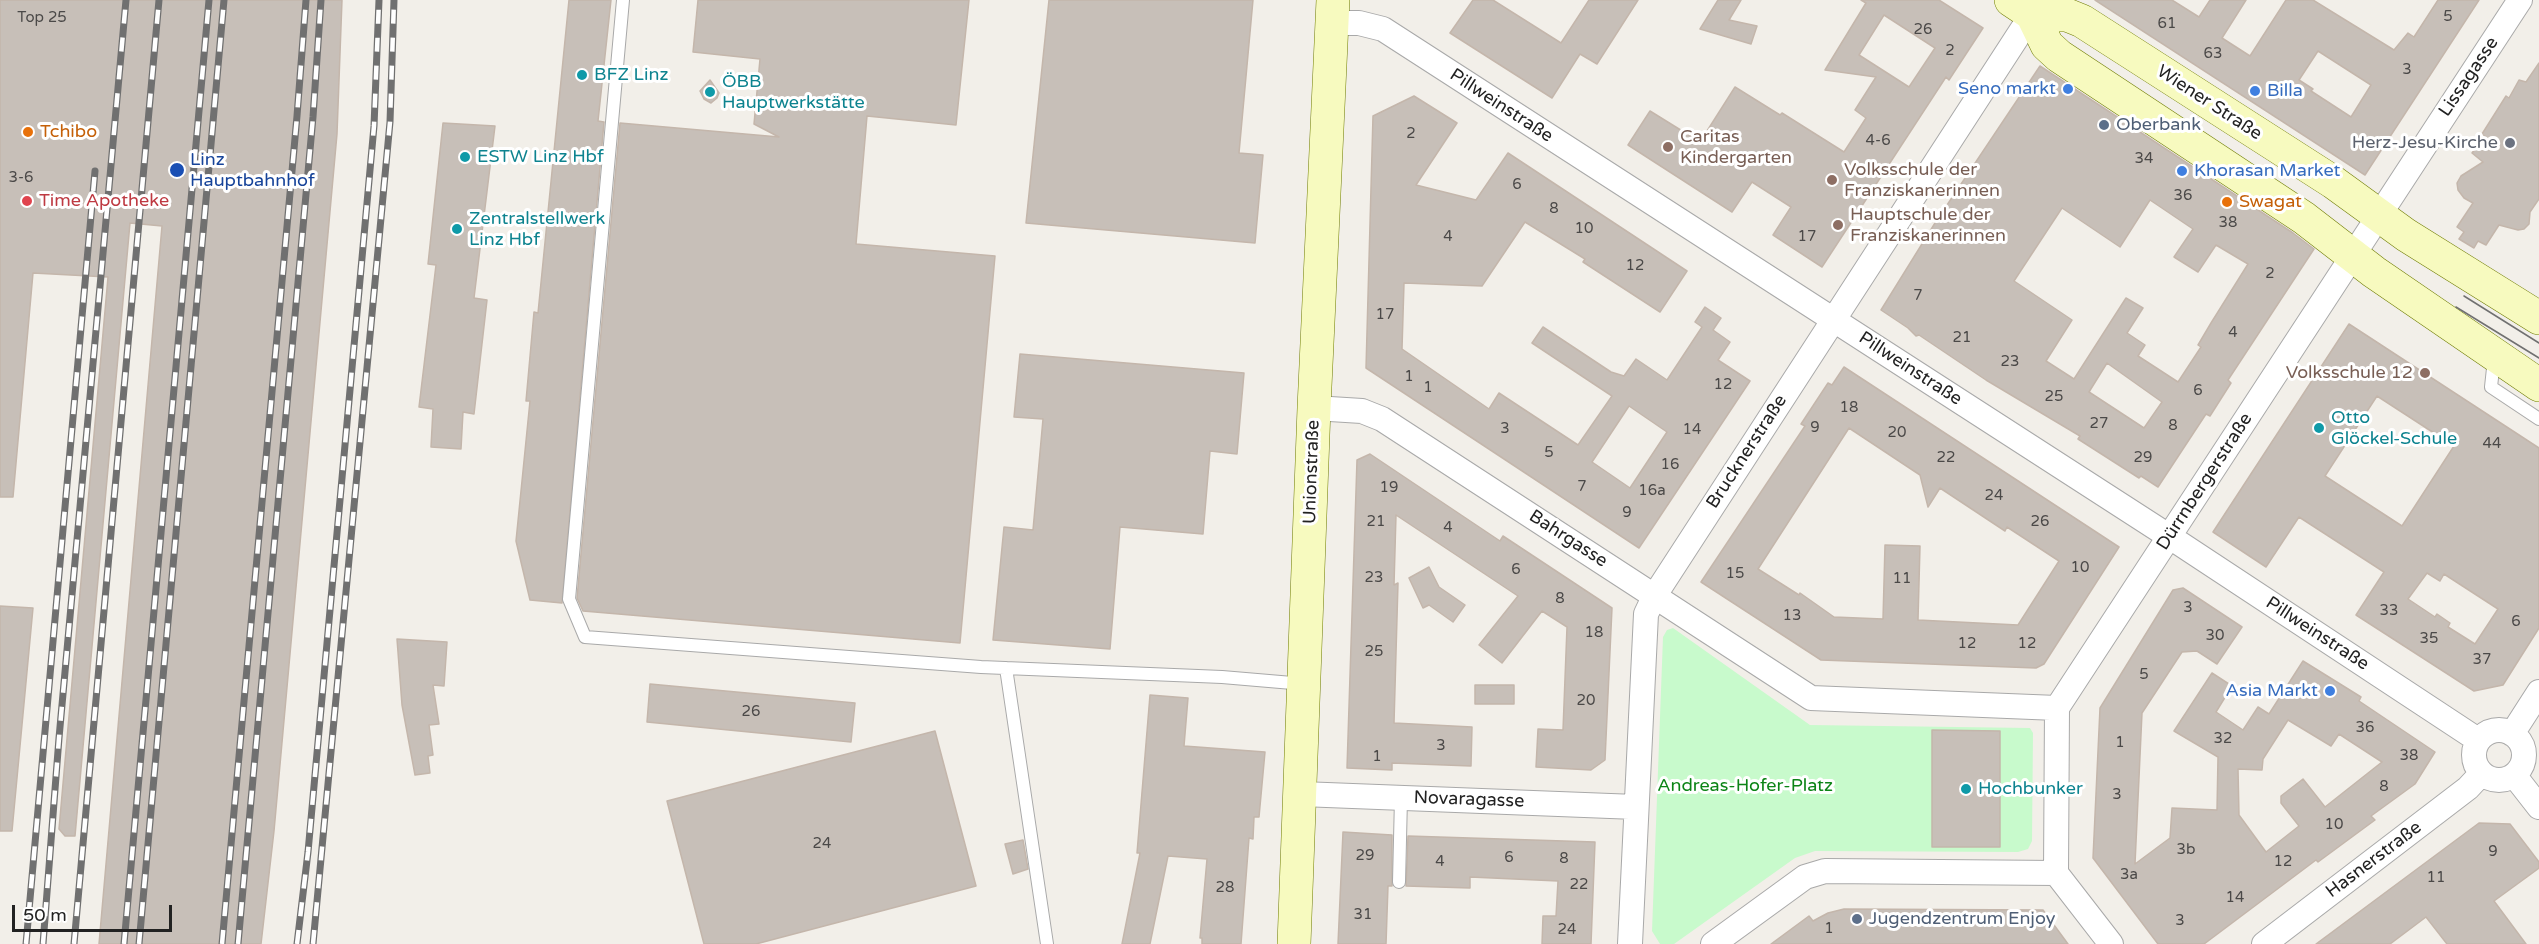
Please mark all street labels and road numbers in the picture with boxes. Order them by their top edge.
street label: Lissagasse [2435,33,2503,121]
street label: Wiener Straße [2152,61,2266,145]
street label: Pillweinstraße [1445,65,1557,147]
street label: Pillweinstraße [1854,328,1966,410]
street label: Brucknerstraße [1702,391,1792,513]
street label: Dürrnbergerstraße [2153,409,2257,555]
street label: Unionstraße [1299,420,1325,524]
street label: Bahrgasse [1525,506,1611,572]
street label: Pillweinstraße [2261,593,2373,675]
street label: Novaragasse [1413,787,1525,813]
street label: Hasnerstraße [2322,817,2426,903]

